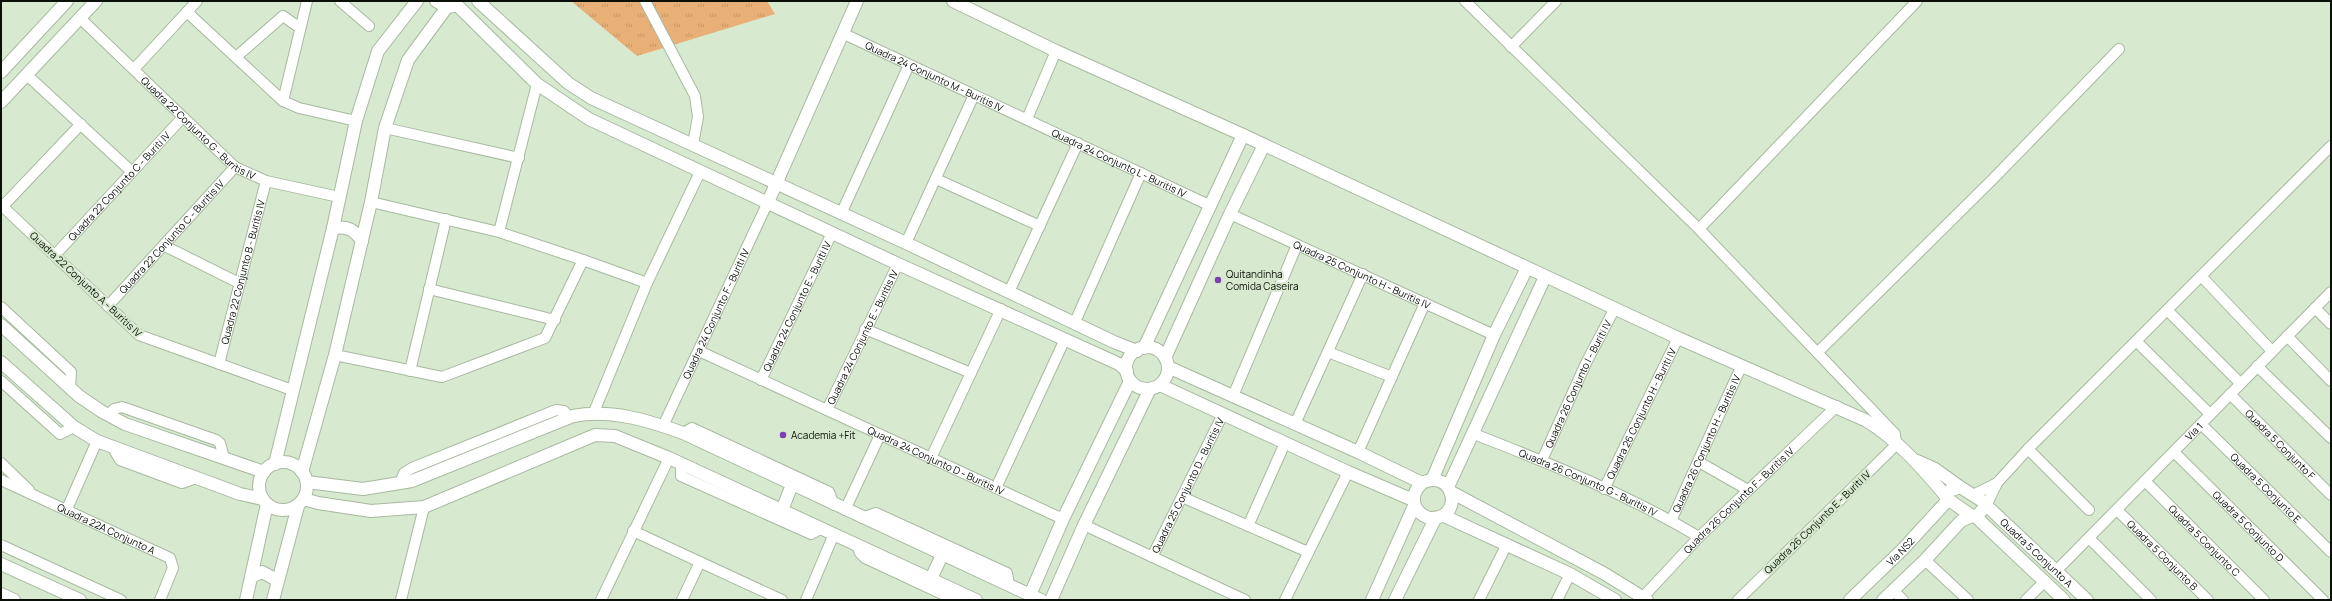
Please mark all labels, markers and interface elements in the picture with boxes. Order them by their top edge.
street label: Quadra 24 Conjunto M - Buritis IV [863,38,1006,115]
street label: Quadra 22 Conjunto G - Buritis IV [138,73,258,182]
street label: Quadra 24 Conjunto L - Buritis IV [1049,125,1189,200]
street label: Quadra 22 Conjunto C - Buriti IV [65,128,173,244]
street label: Quadra 22 Conjunto C - Buritis IV [116,177,227,297]
street label: Quadra 22 Conjunto B - Buritis IV [217,198,268,346]
street label: Quadra 22 Conjunto A - Buritis IV [27,228,145,340]
street label: Quadra 25 Conjunto H - Buritis IV [1291,237,1433,312]
street label: Quadra 24 Conjunto E - Buriti IV [759,239,834,374]
street label: Quadra 24 Conjunto F - Buriti IV [679,246,752,381]
street label: Quadra 24 Conjunto E - Buritis IV [824,267,901,407]
place label: Quitandinha Comida Caseira [1226,267,1298,293]
marker: Quitandinha Comida Caseira [1213,275,1223,285]
street label: Quadra 26 Conjunto I - Buriti IV [1541,318,1614,450]
street label: Quadra 26 Conjunto H - Buriti IV [1603,346,1679,482]
street label: Quadra 26 Conjunto H - Buritis IV [1669,372,1744,515]
street label: Quadra 5 Conjunto F [2242,406,2318,482]
street label: Quadra 25 Conjunto D - Buritis IV [1148,415,1227,555]
street label: Via 1 [2182,419,2206,443]
street label: Quadra 24 Conjunto D - Buritis IV [865,423,1007,498]
place label: Academia +Fit [791,428,856,442]
marker: Academia +Fit [778,430,788,440]
street label: Quadra 26 Conjunto F - Buritis IV [1680,444,1797,557]
street label: Quadra 26 Conjunto G - Buritis IV [1517,445,1660,519]
street label: Quadra 5 Conjunto E [2227,450,2305,526]
street label: Quadra 26 Conjunto E - Buriti IV [1761,467,1873,577]
street label: Quadra 5 Conjunto D [2210,487,2287,565]
street label: Quadra 22A Conjunto A [55,500,158,558]
street label: Quadra 5 Conjunto C [2166,502,2243,579]
street label: Quadra 5 Conjunto A [1997,515,2076,591]
street label: Quadra 5 Conjunto B [2124,517,2201,593]
street label: Via NS2 [1883,534,1918,568]

